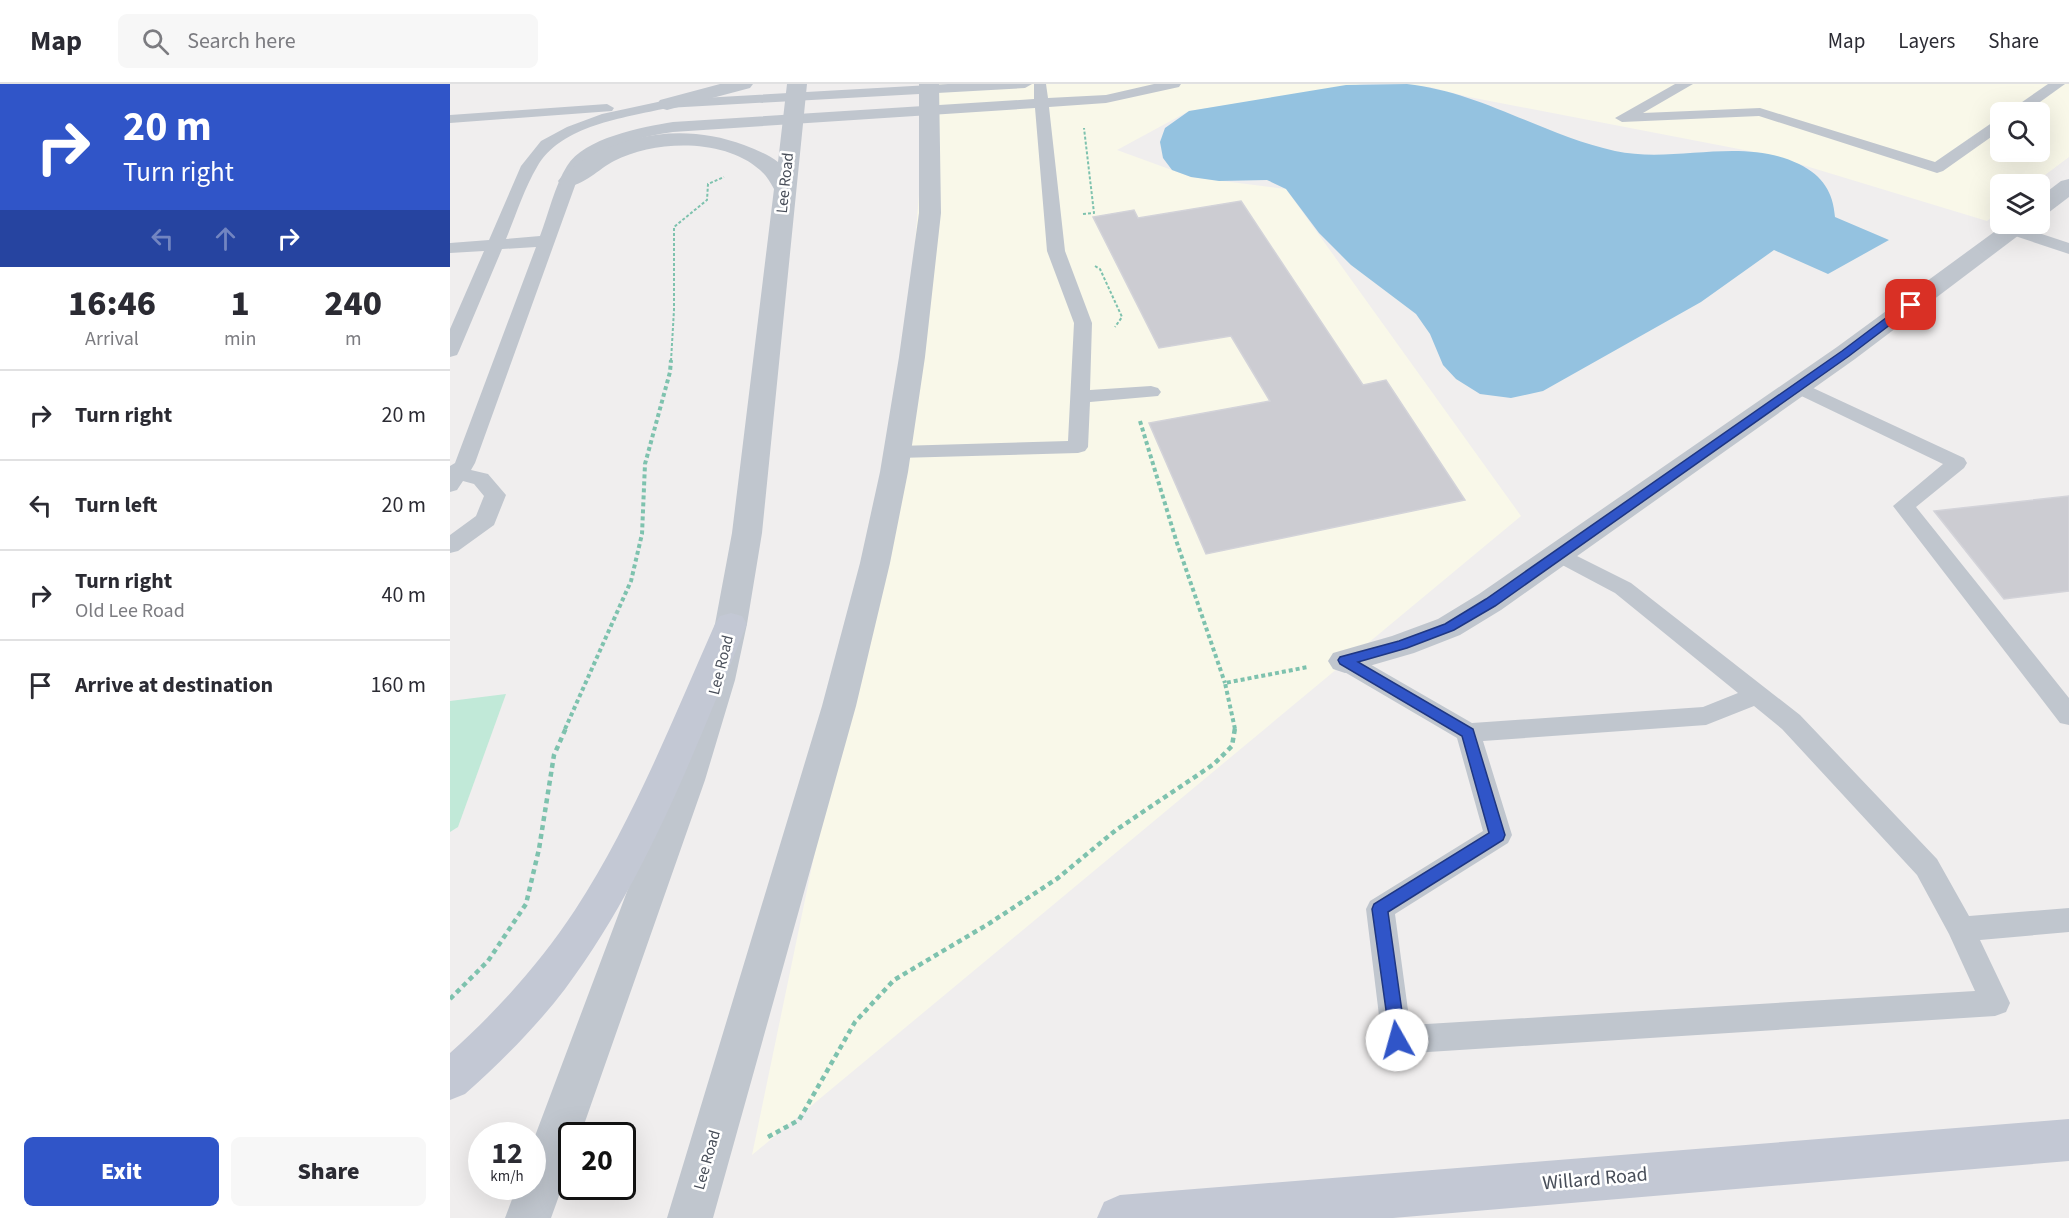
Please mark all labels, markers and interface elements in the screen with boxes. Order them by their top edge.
search box [118,14,538,68]
text: Map [30,21,82,61]
icon: search [139,25,172,58]
text: Search here [187,25,296,57]
text: Map [1828,26,1865,56]
text: Layers [1898,26,1955,56]
text: Share [1988,26,2039,56]
text: 20 m [123,97,212,157]
map controls [1990,102,2050,234]
button: search [1990,102,2050,162]
icon: right [24,108,102,186]
street label: Lee Road [771,152,799,214]
text: Turn right [123,153,234,192]
button: layers [1990,174,2050,234]
icon: left [146,222,179,255]
icon: ahead [209,222,242,255]
icon: right [272,222,305,255]
text: 16:46 [68,278,156,329]
text: 1 [231,278,250,329]
text: 240 [324,278,382,329]
pin [1885,279,1936,330]
icon: arrive [1894,288,1927,321]
text: Arrival [85,325,139,353]
text: min [224,325,256,353]
text: m [345,325,361,353]
icon: right [24,399,57,432]
text: Turn right [75,399,172,431]
text: 20 m [381,399,426,431]
icon: left [24,489,57,522]
text: Turn left [75,489,157,521]
text: 20 m [381,489,426,521]
text: Turn right [75,565,172,597]
icon: right [24,579,57,612]
text: 40 m [381,579,426,611]
text: Old Lee Road [75,597,185,625]
street label: Lee Road [703,633,739,697]
icon: arrive [24,669,57,702]
text: Arrive at destination [75,669,273,701]
text: 160 m [371,669,426,701]
position arrow [1365,1008,1429,1072]
speed limit sign: 20 [558,1122,636,1200]
street label: Lee Road [688,1128,726,1192]
text: 12 [491,1132,523,1175]
button: Exit [24,1137,219,1206]
button: Share [231,1137,426,1206]
street label: Willard Road [1541,1160,1649,1198]
text: km/h [490,1166,524,1187]

